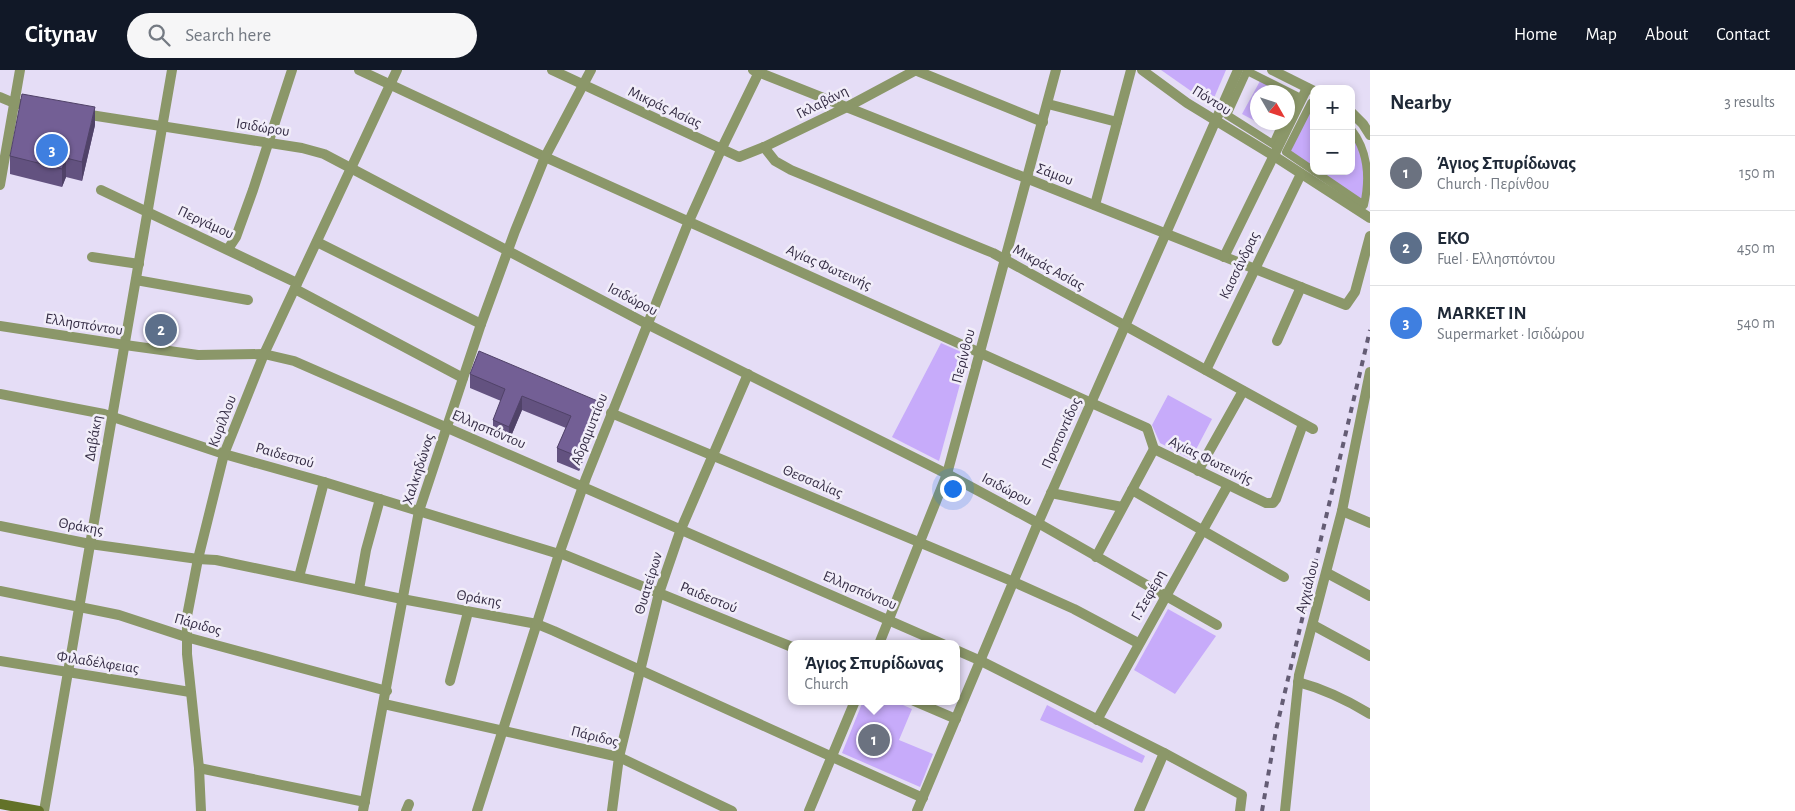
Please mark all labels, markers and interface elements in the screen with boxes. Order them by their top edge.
search box [127,13,477,58]
icon: search [145,21,173,49]
text: Citynav [25,23,97,47]
text: Search here [185,26,271,45]
text: Home [1514,26,1557,44]
text: Map [1585,26,1617,44]
text: About [1645,26,1688,44]
text: Contact [1716,26,1770,44]
street label: Γκλαβάνη [794,83,850,122]
street label: Πόντου [1190,83,1234,118]
street label: Μικράς Ασίας [626,84,704,131]
north arrow [1250,85,1295,130]
map controls [1310,85,1355,175]
button: + [1310,85,1355,130]
text: Nearby [1390,92,1451,113]
text: 3 results [1724,94,1775,110]
street label: Ισιδώρου [235,116,291,139]
button: − [1310,130,1355,175]
pin: 3 [36,131,68,169]
text: Άγιος Σπυρίδωνας [1437,154,1576,173]
street label: Σάμου [1034,161,1075,188]
text: 1 [1403,165,1409,181]
text: 150 m [1739,165,1775,181]
text: Church · Περίνθου [1437,176,1549,192]
street label: Περγάμου [176,203,236,242]
street label: Κασσάνδρας [1217,229,1262,301]
text: ΕΚΟ [1437,229,1470,248]
text: 2 [1402,240,1410,256]
text: 450 m [1737,240,1775,256]
street label: Αγίας Φωτεινής [784,242,874,293]
street label: Μικράς Ασίας [1010,242,1087,293]
text: Fuel · Ελλησπόντου [1437,251,1555,267]
street label: Ισιδώρου [605,280,660,319]
text: MARKET IN [1437,304,1527,323]
street label: Ελλησπόντου [44,311,124,338]
pin: 2 [145,311,177,349]
text: 3 [1403,315,1409,331]
text: 540 m [1737,315,1775,331]
text: Supermarket · Ισιδώρου [1437,326,1585,342]
street label: Περίνθου [949,327,978,385]
street label: Αδραμυττίου [568,391,611,467]
street label: Κυρίλλου [206,393,239,449]
street label: Προποντίδος [1039,395,1084,471]
street label: Ελλησπόντου [450,407,528,452]
street label: Δαβάκη [82,414,105,462]
street label: Χαλκηδώνος [400,432,437,506]
street label: Αγίας Φωτεινής [1166,434,1255,487]
street label: Ραιδεστού [254,440,316,471]
street label: Θεσσαλίας [781,462,845,501]
street label: Ισιδώρου [979,470,1034,509]
your location [940,476,966,502]
street label: Θράκης [57,515,105,538]
street label: Θυατείρων [632,550,665,616]
street label: Αγχιάλου [1293,559,1322,615]
street label: Γ. Σεφέρη [1129,567,1168,623]
street label: Ελλησπόντου [821,568,899,613]
street label: Ραιδεστού [678,579,740,616]
street label: Θράκης [455,587,503,610]
street label: Πάριδος [173,611,223,638]
popup [788,640,960,705]
street label: Φιλαδέλφειας [56,649,140,676]
text: Άγιος Σπυρίδωνας [804,654,944,673]
text: Church [804,676,849,692]
pin: 1 [858,721,890,759]
street label: Πάριδος [570,723,620,750]

